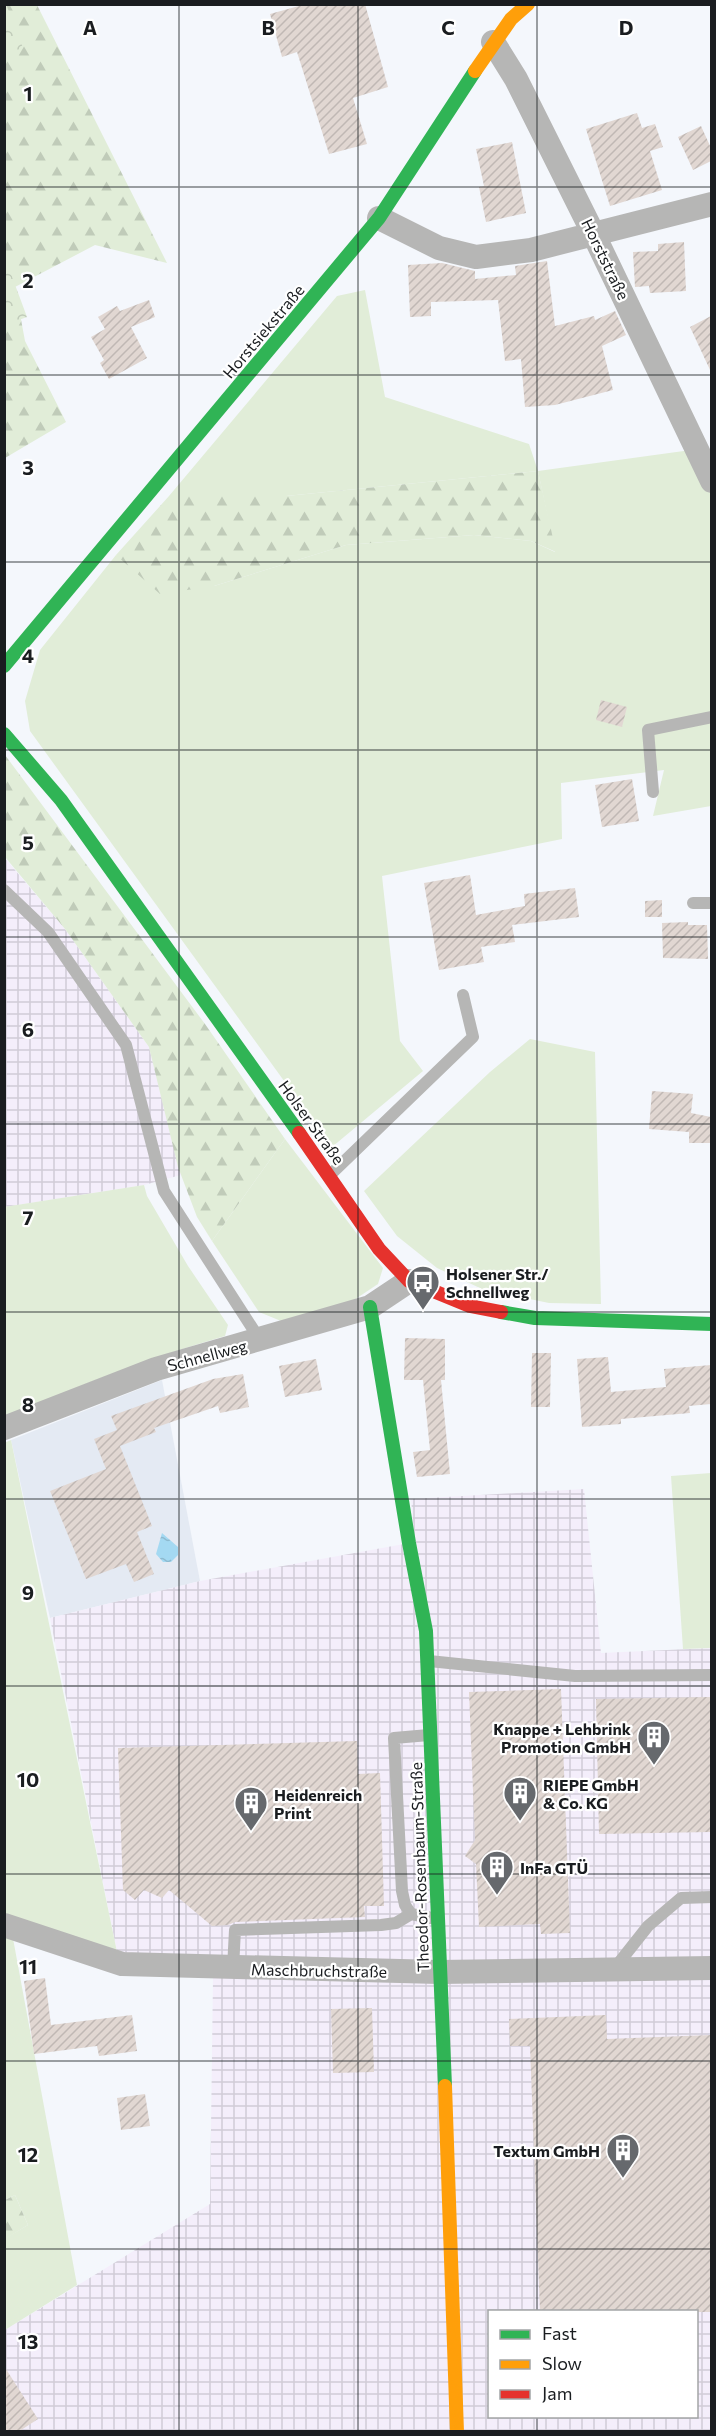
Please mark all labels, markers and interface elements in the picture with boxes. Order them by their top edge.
text: A [83,15,97,39]
text: B [261,15,275,39]
text: C [441,15,455,39]
text: D [619,15,633,39]
text: 1 [23,81,33,105]
street label: Horststraße [578,215,634,303]
text: 2 [22,268,34,292]
street label: Horstsiekstraße [218,280,308,382]
text: 3 [22,455,34,479]
text: 4 [22,643,34,667]
text: 5 [22,830,34,854]
text: 6 [22,1017,34,1041]
street label: Holser Straße [275,1076,349,1168]
text: 7 [23,1205,34,1229]
bus stop icon: Holsener Str./ Schnellweg [405,1264,441,1311]
place label: Holsener Str./ Schnellweg [446,1264,549,1301]
street label: Schnellweg [165,1335,249,1375]
text: 8 [22,1392,34,1416]
text: 9 [22,1580,34,1604]
place label: Knappe + Lehbrink Promotion GmbH [493,1719,632,1756]
building icon: Knappe + Lehbrink Promotion GmbH [636,1719,672,1766]
street label: Theodor-Rosenbaum-Straße [406,1762,432,1972]
text: 10 [17,1767,39,1791]
building icon: RIEPE GmbH & Co. KG [502,1775,538,1822]
place label: RIEPE GmbH & Co. KG [543,1775,639,1812]
building icon: Heidenreich Print [233,1785,269,1832]
place label: Heidenreich Print [274,1785,362,1822]
building icon: InFa GTÜ [479,1849,515,1896]
place label: InFa GTÜ [520,1858,588,1877]
text: 11 [19,1954,37,1978]
street label: Maschbruchstraße [251,1959,387,1981]
building icon: Textum GmbH [605,2132,641,2179]
place label: Textum GmbH [493,2141,600,2160]
text: 12 [18,2142,38,2166]
legend [488,2310,698,2418]
text: Fast [542,2322,577,2344]
text: 13 [18,2329,38,2353]
text: Slow [542,2352,582,2374]
text: Jam [542,2382,572,2404]

